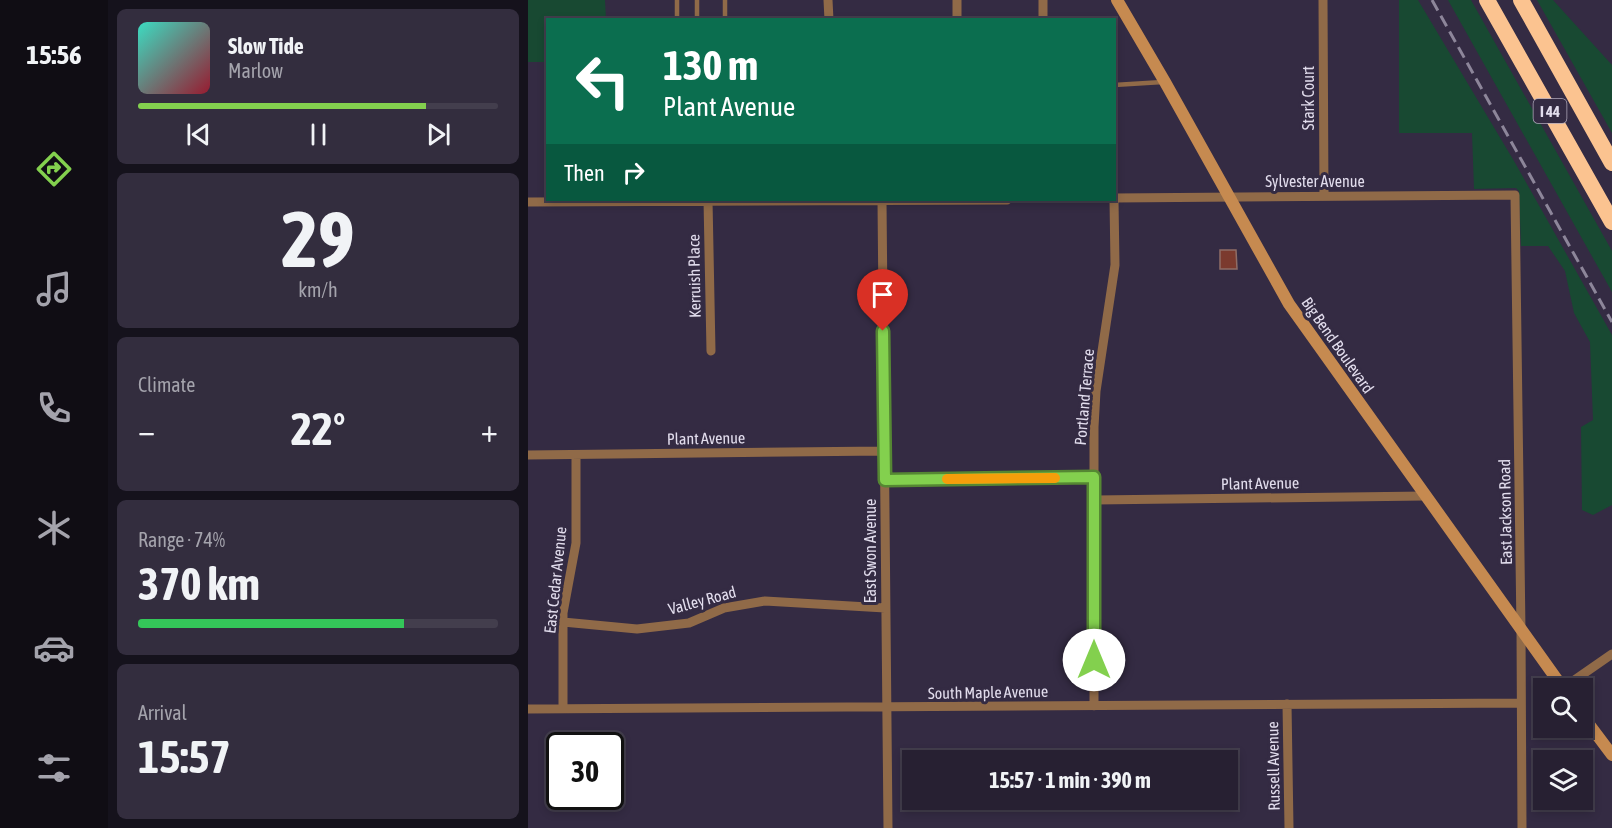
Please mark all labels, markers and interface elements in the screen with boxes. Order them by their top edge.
text: Slow Tide [228,33,304,59]
text: 15:56 [26,39,82,70]
text: 130 m [663,41,758,89]
icon: left [564,42,642,120]
text: Marlow [228,59,283,82]
street label: Stark Court [1299,65,1317,130]
text: Plant Avenue [663,91,795,122]
road number: I 44 [1534,99,1566,123]
icon: previous [182,118,215,151]
icon: pause [302,118,335,151]
icon: next [422,118,455,151]
icon: directions [33,148,75,190]
icon: right [617,156,650,189]
text: Then [564,160,605,186]
street label: Sylvester Avenue [1265,172,1365,191]
text: 29 [281,194,355,284]
street label: Kerruish Place [684,234,704,318]
icon: music [33,268,75,310]
pin [857,269,908,331]
text: km/h [298,278,338,301]
icon: arrive [866,278,899,311]
street label: Big Bend Boulevard [1297,294,1378,397]
street label: Portland Terrace [1071,348,1097,446]
text: Climate [138,373,195,396]
icon: phone [33,387,75,429]
text: 22° [291,403,345,455]
text: − [138,411,155,449]
text: + [481,411,498,449]
street label: Plant Avenue [667,428,745,448]
street label: East Jackson Road [1495,459,1515,565]
street label: Plant Avenue [1221,473,1299,493]
street label: East Swon Avenue [861,499,879,603]
icon: climate [33,507,75,549]
street label: East Cedar Avenue [540,526,570,634]
text: Range · 74% [138,528,225,551]
text: 370 km [138,558,260,610]
street label: Valley Road [666,582,738,619]
icon: car [33,627,75,669]
position arrow [1062,628,1126,692]
map controls [1533,678,1593,810]
button: search [1533,678,1593,738]
street label: South Maple Avenue [928,682,1048,703]
text: Arrival [138,701,187,724]
street label: Russell Avenue [1263,721,1283,811]
text: 15:57 [138,731,231,783]
speed limit sign: 30 [546,732,624,810]
icon: filters [33,747,75,789]
button: layers [1533,750,1593,810]
text: 15:57 · 1 min · 390 m [989,767,1151,793]

